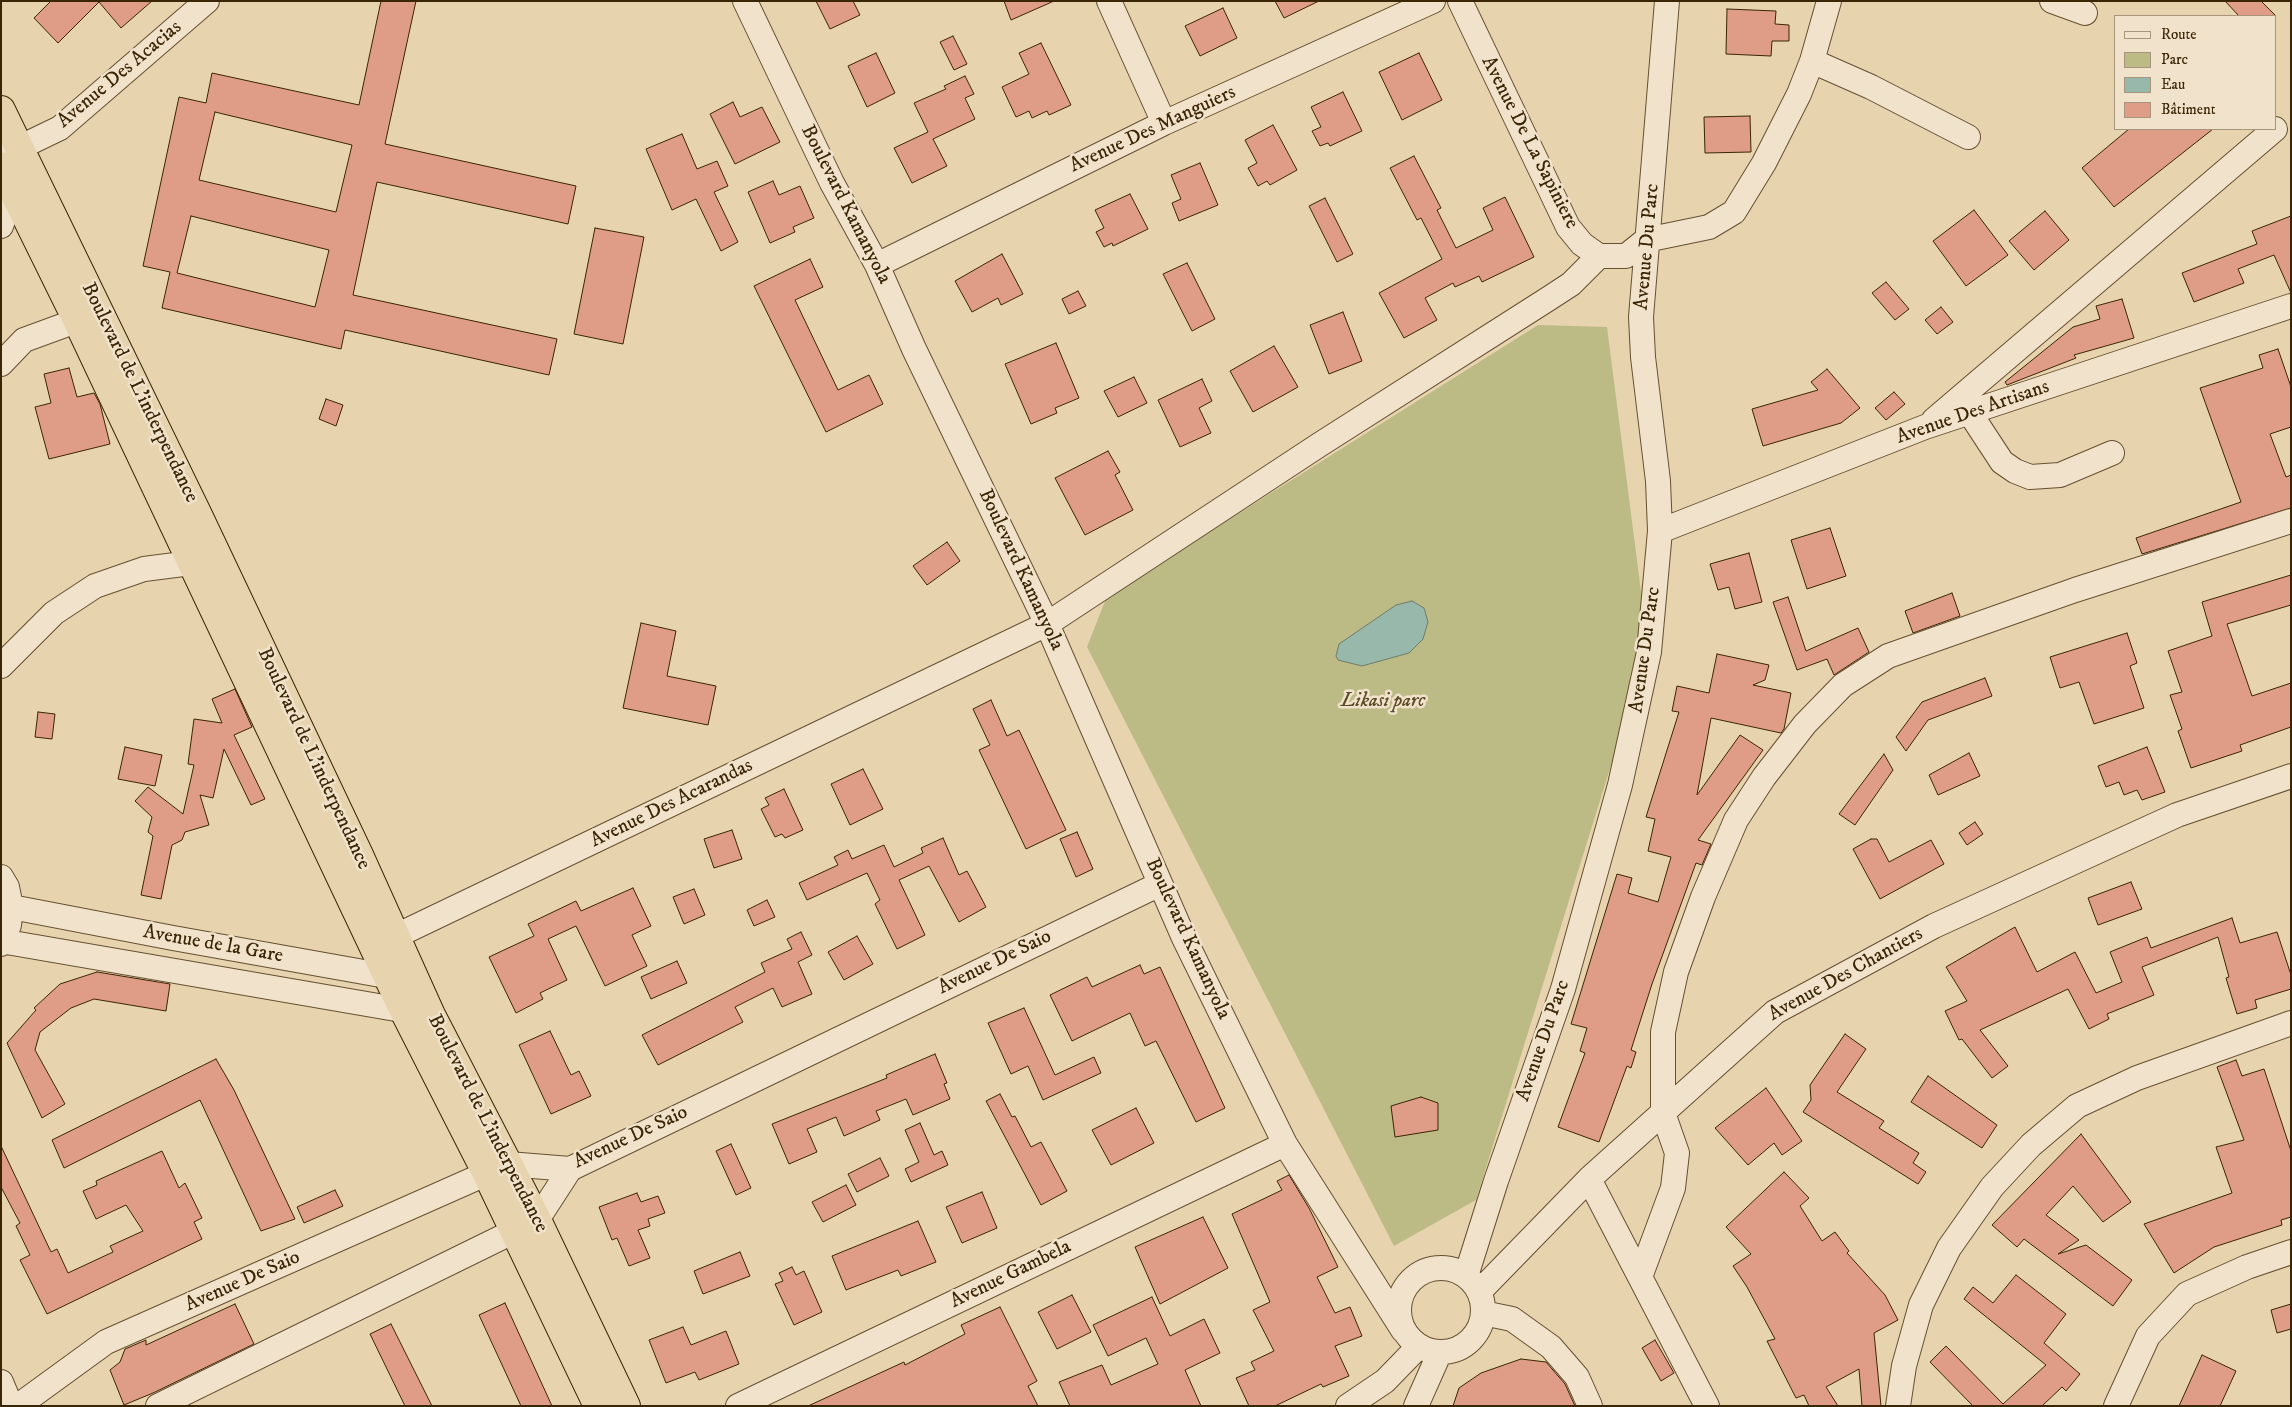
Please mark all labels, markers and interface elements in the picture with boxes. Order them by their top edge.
legend [2114,15,2277,130]
street label: Avenue Des Acacias [53,16,187,134]
text: Route [2161,25,2196,44]
text: Parc [2161,50,2188,69]
street label: Avenue De La Sapiniere [1475,53,1583,233]
text: Eau [2161,75,2185,94]
street label: Avenue Des Manguiers [1066,81,1240,179]
text: Bâtiment [2161,100,2216,119]
street label: Boulevard Kamanyola [795,122,895,288]
street label: Avenue Du Parc [1631,183,1665,311]
street label: Boulevard de L'inderpendance [75,279,203,507]
street label: Avenue Des Artisans [1893,376,2053,450]
street label: Boulevard Kamanyola [972,486,1068,654]
street label: Avenue Du Parc [1625,586,1667,714]
street label: Boulevard de L'inderpendance [251,645,375,873]
park label: Likasi parc [1341,690,1425,714]
street label: Avenue Des Acarandas [587,754,757,854]
street label: Boulevard Kamanyola [1139,855,1235,1023]
street label: Avenue de la Gare [141,921,285,969]
street label: Avenue Des Chantiers [1765,923,1927,1027]
street label: Avenue De Saio [934,925,1056,1001]
street label: Avenue Du Parc [1512,977,1576,1105]
street label: Boulevard de L'inderpendance [422,1011,552,1237]
street label: Avenue De Saio [570,1101,692,1175]
street label: Avenue Gambela [947,1235,1075,1315]
street label: Avenue De Saio [182,1246,304,1318]

